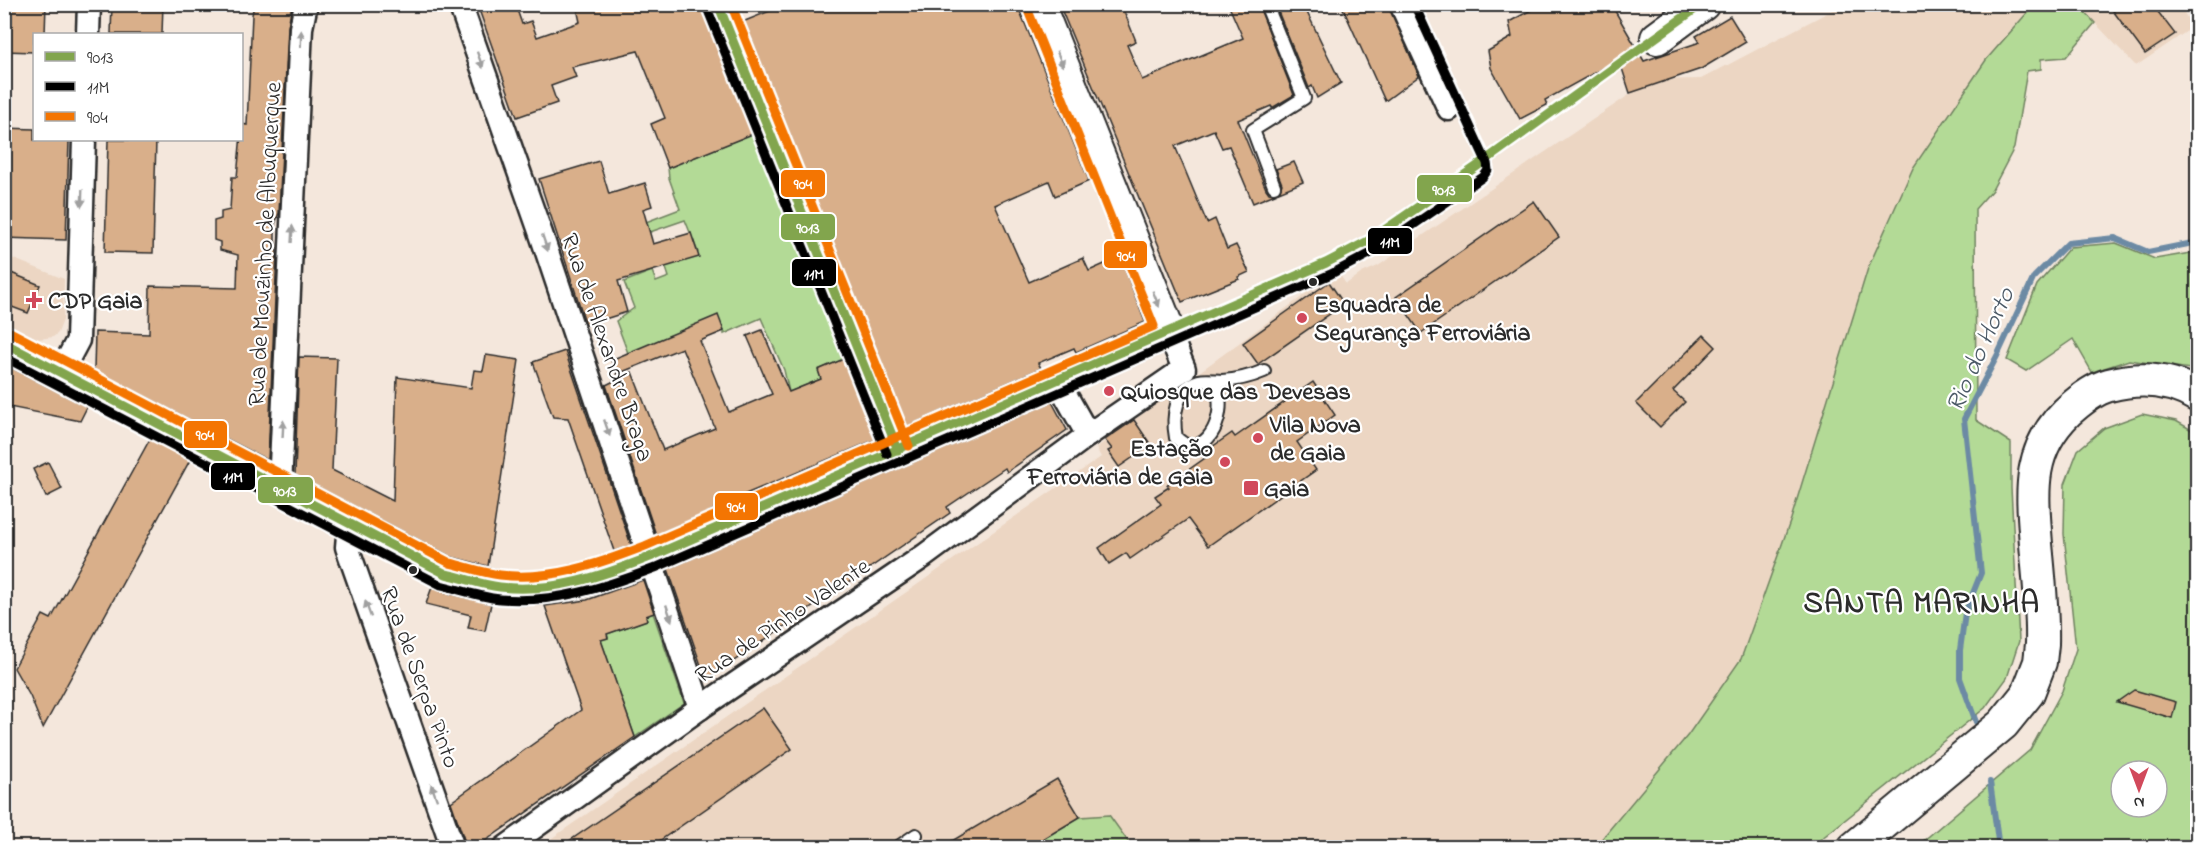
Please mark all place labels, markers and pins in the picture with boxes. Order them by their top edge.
unlabelled marker [1307,276,1319,288]
place label: CDP Gaia [48,285,143,320]
place label: Esquadra de Segurança Ferroviária [1314,289,1531,353]
marker: CDP Gaia [25,291,43,309]
marker: Esquadra de Segurança Ferroviária [1295,311,1309,325]
place label: Quiosque das Devesas [1121,376,1351,411]
marker: Quiosque das Devesas [1102,384,1116,398]
place label: Vila Nova de Gaia [1269,409,1361,472]
marker: Vila Nova de Gaia [1251,431,1265,445]
place label: Estação Ferroviária de Gaia [1026,433,1213,496]
marker: Estação Ferroviária de Gaia [1218,455,1232,469]
place label: Gaia [1264,473,1309,508]
marker: Gaia [1242,479,1260,497]
unlabelled marker [407,564,419,576]

